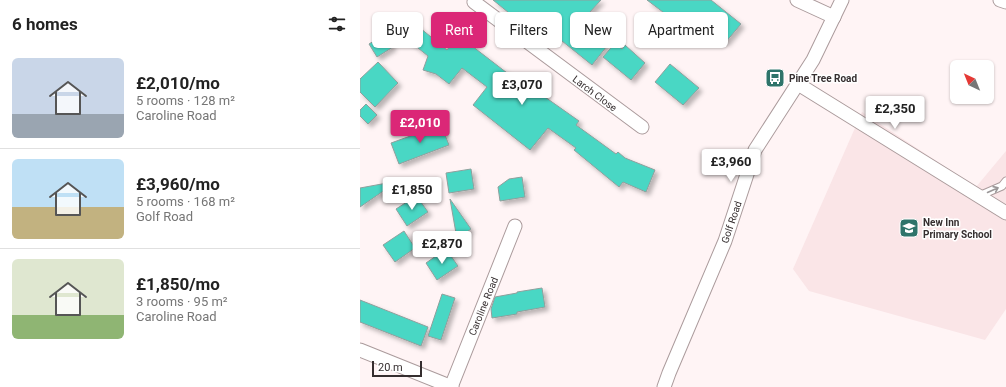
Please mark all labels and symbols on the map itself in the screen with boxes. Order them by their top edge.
north arrow [950,60,994,104]
bus stop icon: Pine Tree Road [764,67,786,89]
pin: £3,070 [489,72,555,106]
street label: Larch Close [570,73,619,114]
place label: Pine Tree Road [789,73,857,84]
pin: £2,350 [862,96,928,130]
pin: £2,010 [387,110,453,144]
pin: £3,960 [698,149,764,183]
pin: £1,850 [379,177,445,211]
one-way arrow [987,186,999,193]
street label: Golf Road [719,200,744,245]
school or university icon: New Inn Primary School [898,217,920,239]
place label: New Inn Primary School [923,217,992,240]
pin: £2,870 [409,231,475,265]
street label: Caroline Road [467,275,500,337]
scale bar [372,359,422,378]

